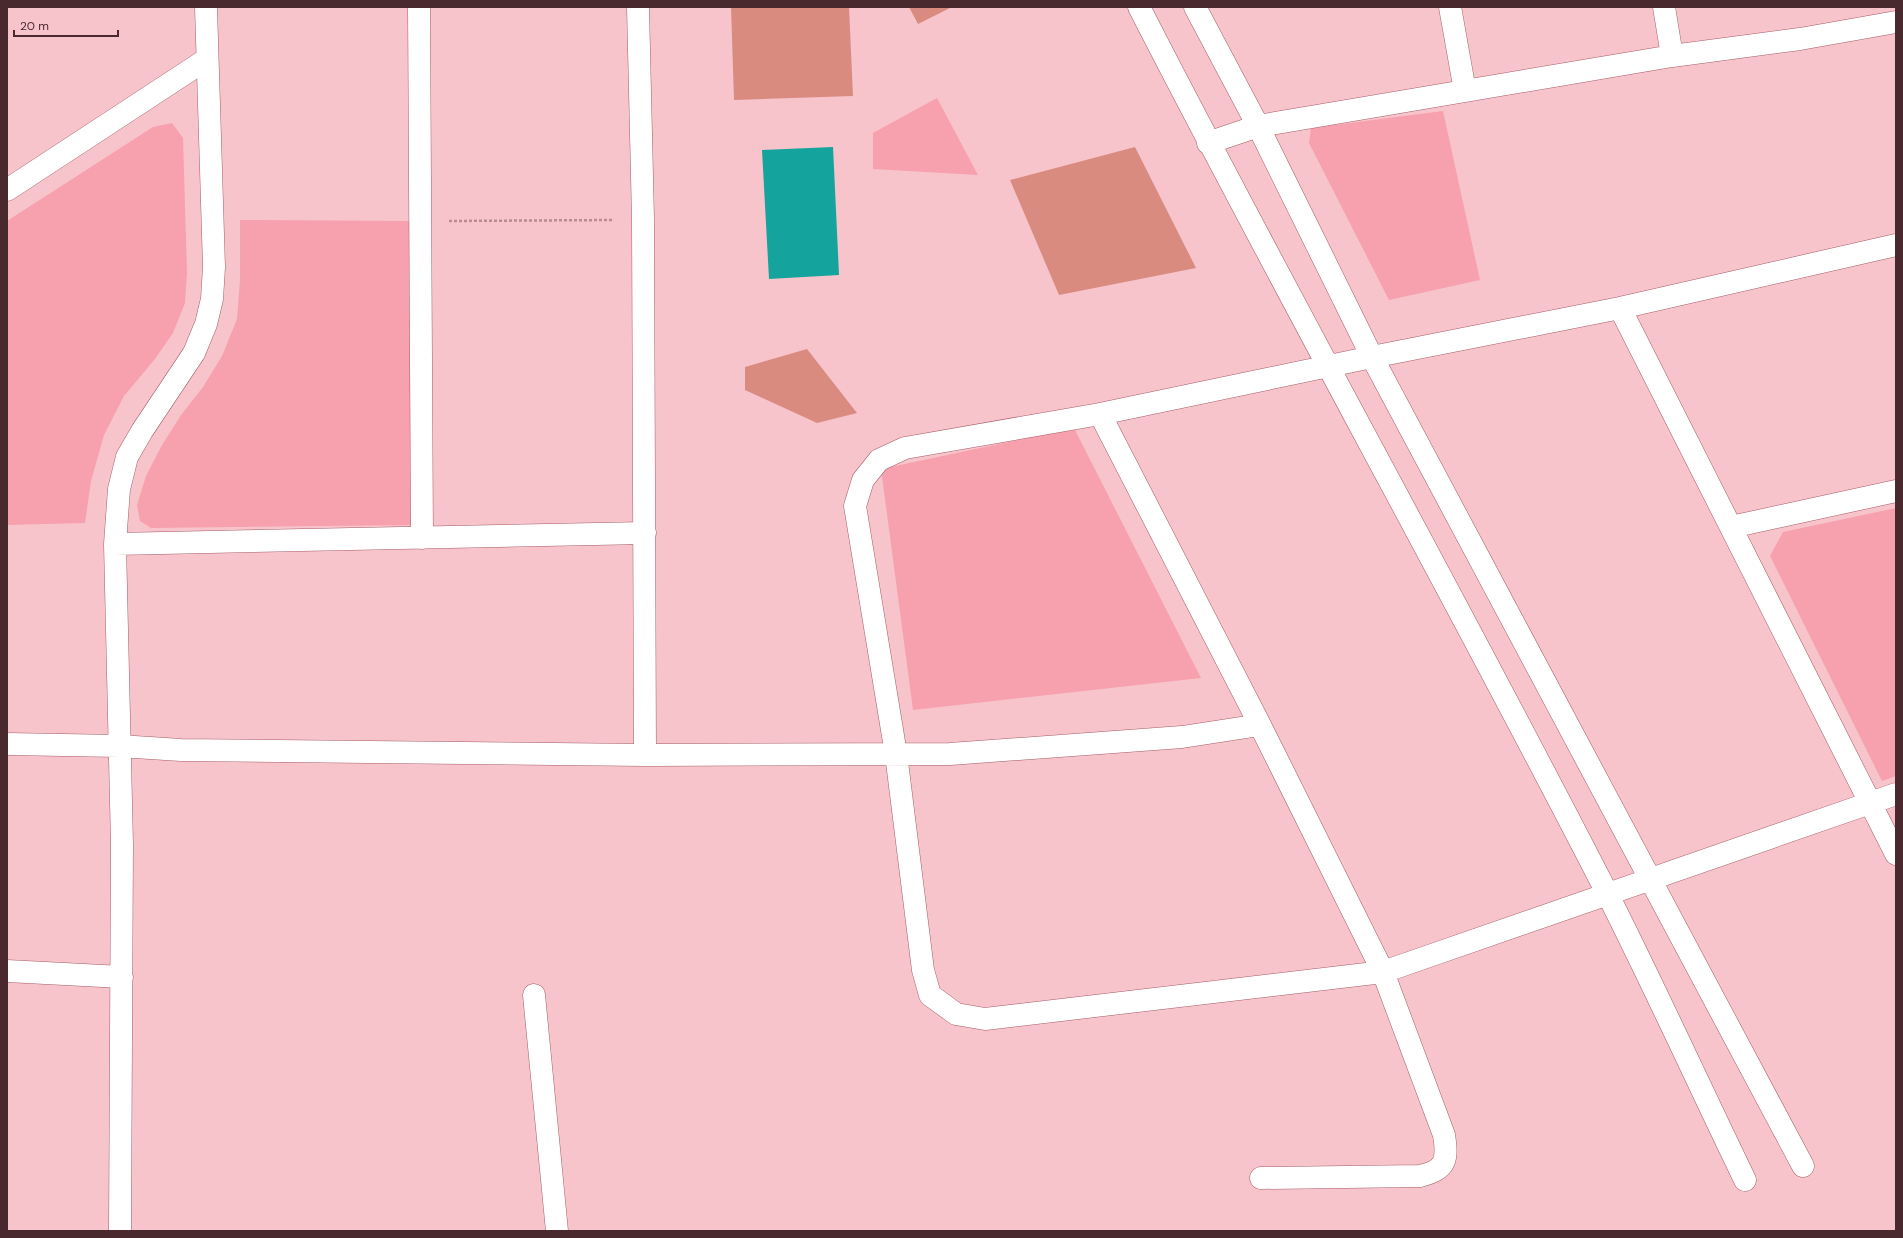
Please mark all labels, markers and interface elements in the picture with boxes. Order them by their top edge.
scale bar [14,12,118,38]
text: 20 m [20,18,49,34]

